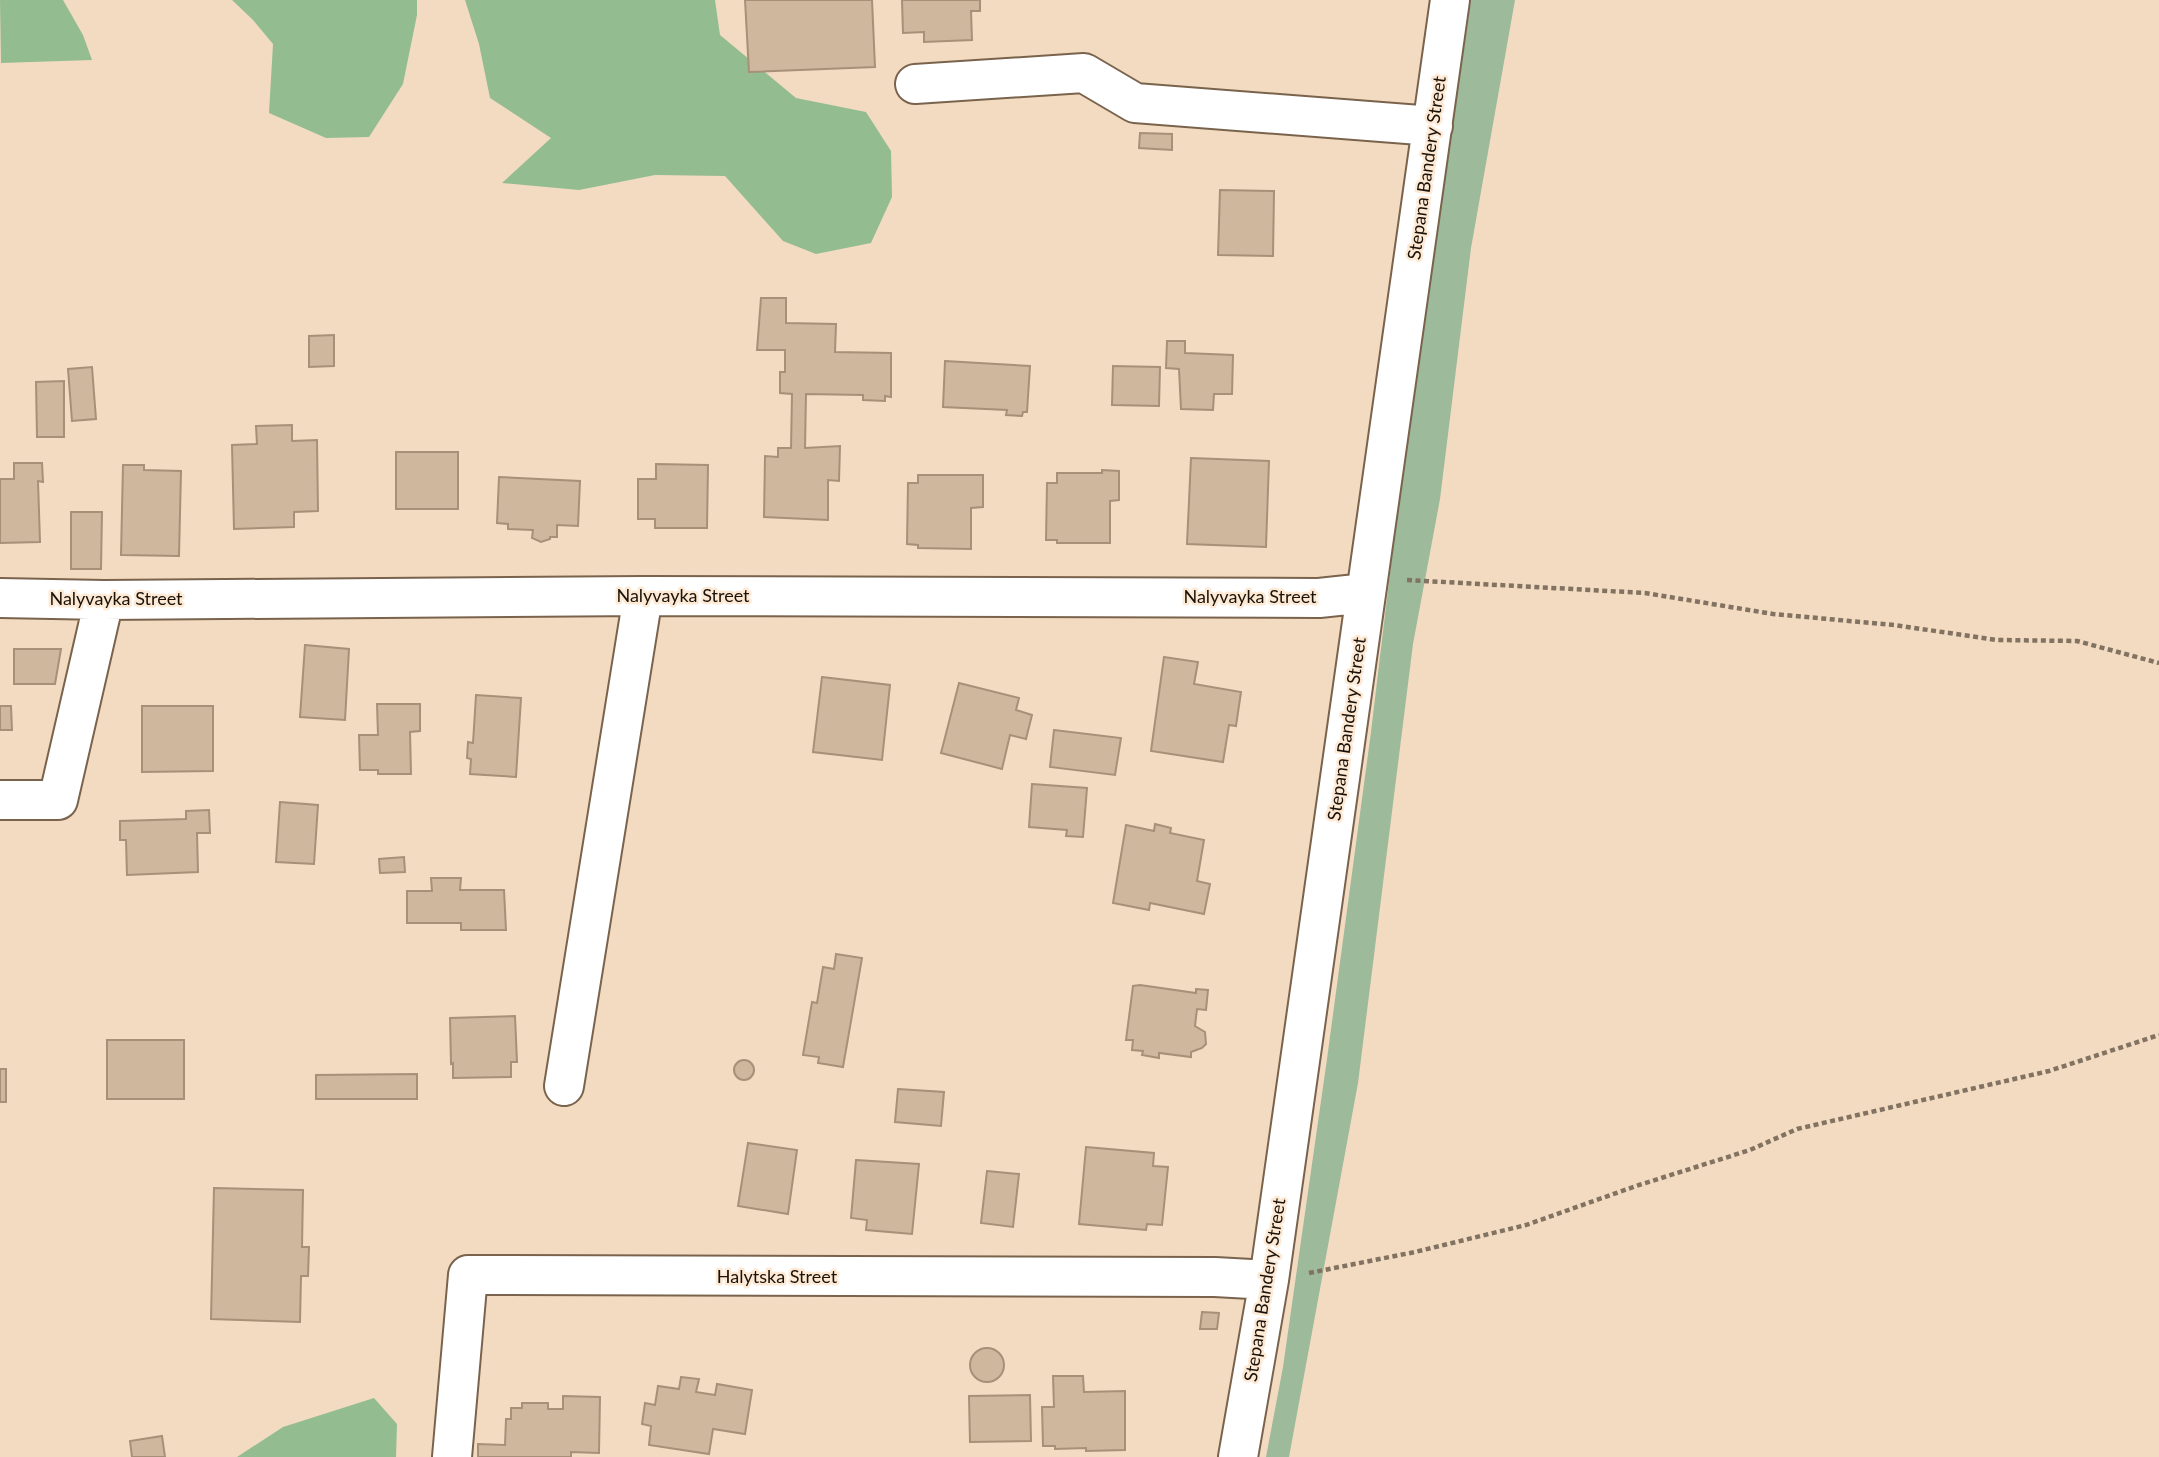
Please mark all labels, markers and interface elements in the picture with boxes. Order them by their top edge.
street label: Stepana Bandery Street [1402,74,1450,261]
street label: Nalyvayka Street [616,584,750,606]
street label: Nalyvayka Street [1183,585,1317,607]
street label: Nalyvayka Street [49,587,183,609]
street label: Stepana Bandery Street [1322,635,1370,822]
street label: Stepana Bandery Street [1239,1196,1289,1383]
street label: Halytska Street [717,1265,838,1287]

